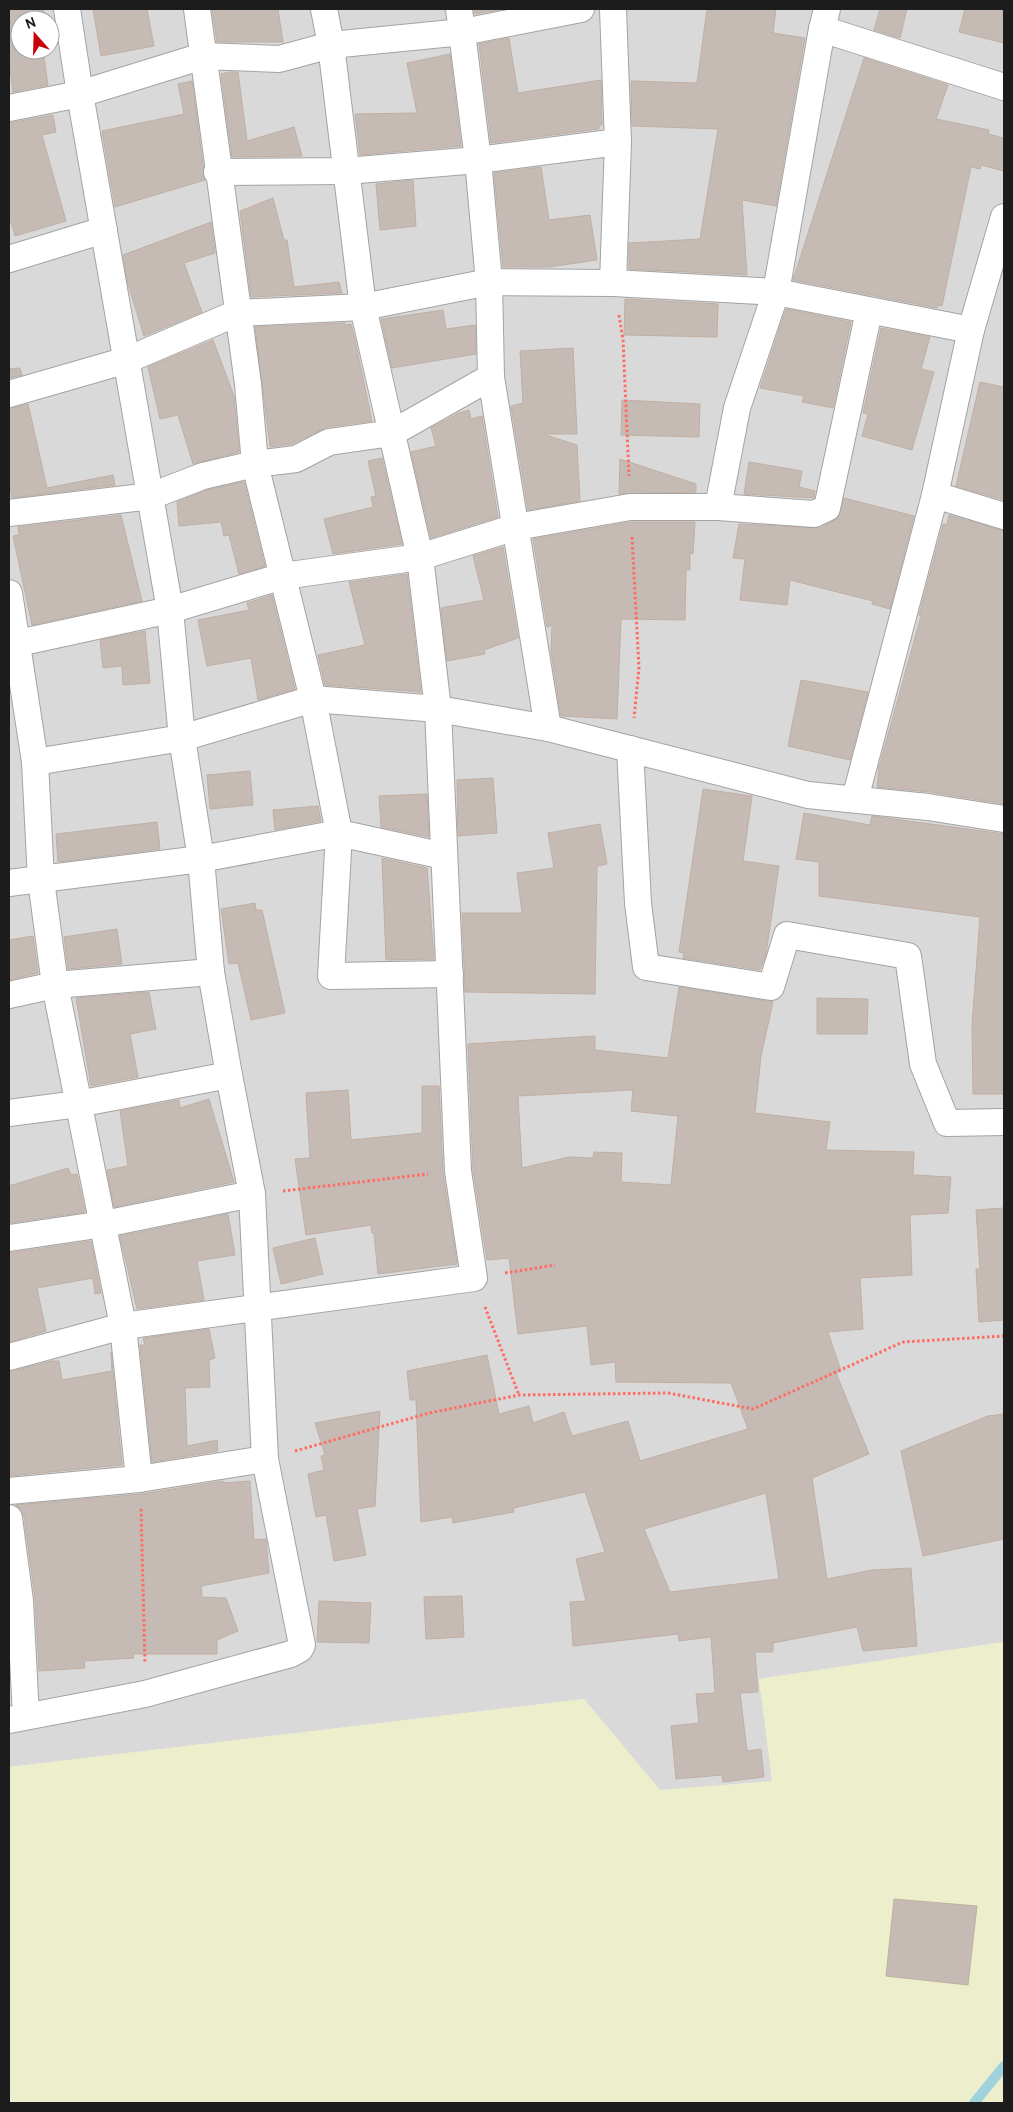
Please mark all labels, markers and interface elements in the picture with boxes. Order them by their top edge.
north arrow [10,10,60,60]
text: N [23,14,39,34]

